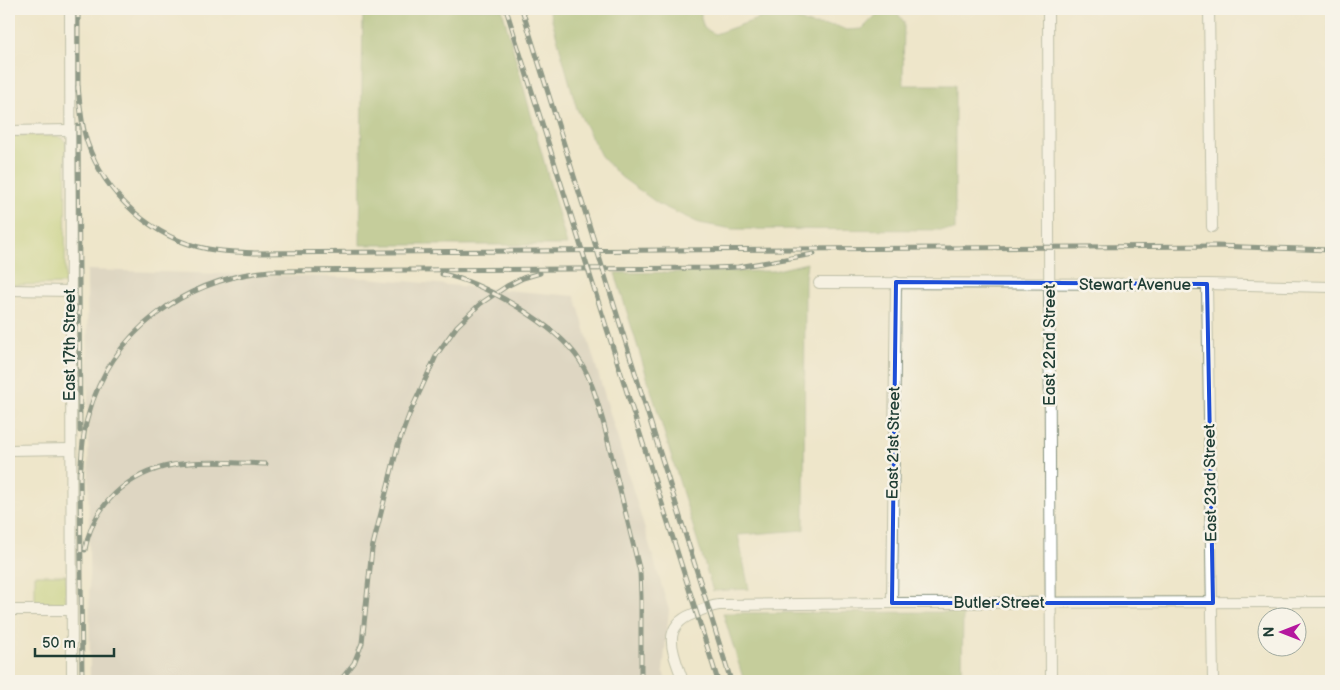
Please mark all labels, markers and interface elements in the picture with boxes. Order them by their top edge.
street label: Stewart Avenue [1079,276,1192,295]
street label: East 22nd Street [1041,284,1060,406]
street label: East 17th Street [61,289,80,401]
street label: East 21st Street [884,386,904,500]
street label: East 23rd Street [1200,424,1222,542]
street label: Butler Street [953,594,1045,613]
north arrow [1258,608,1308,658]
scale bar [35,625,114,657]
text: N [1261,627,1278,637]
text: 50 m [42,634,76,653]

